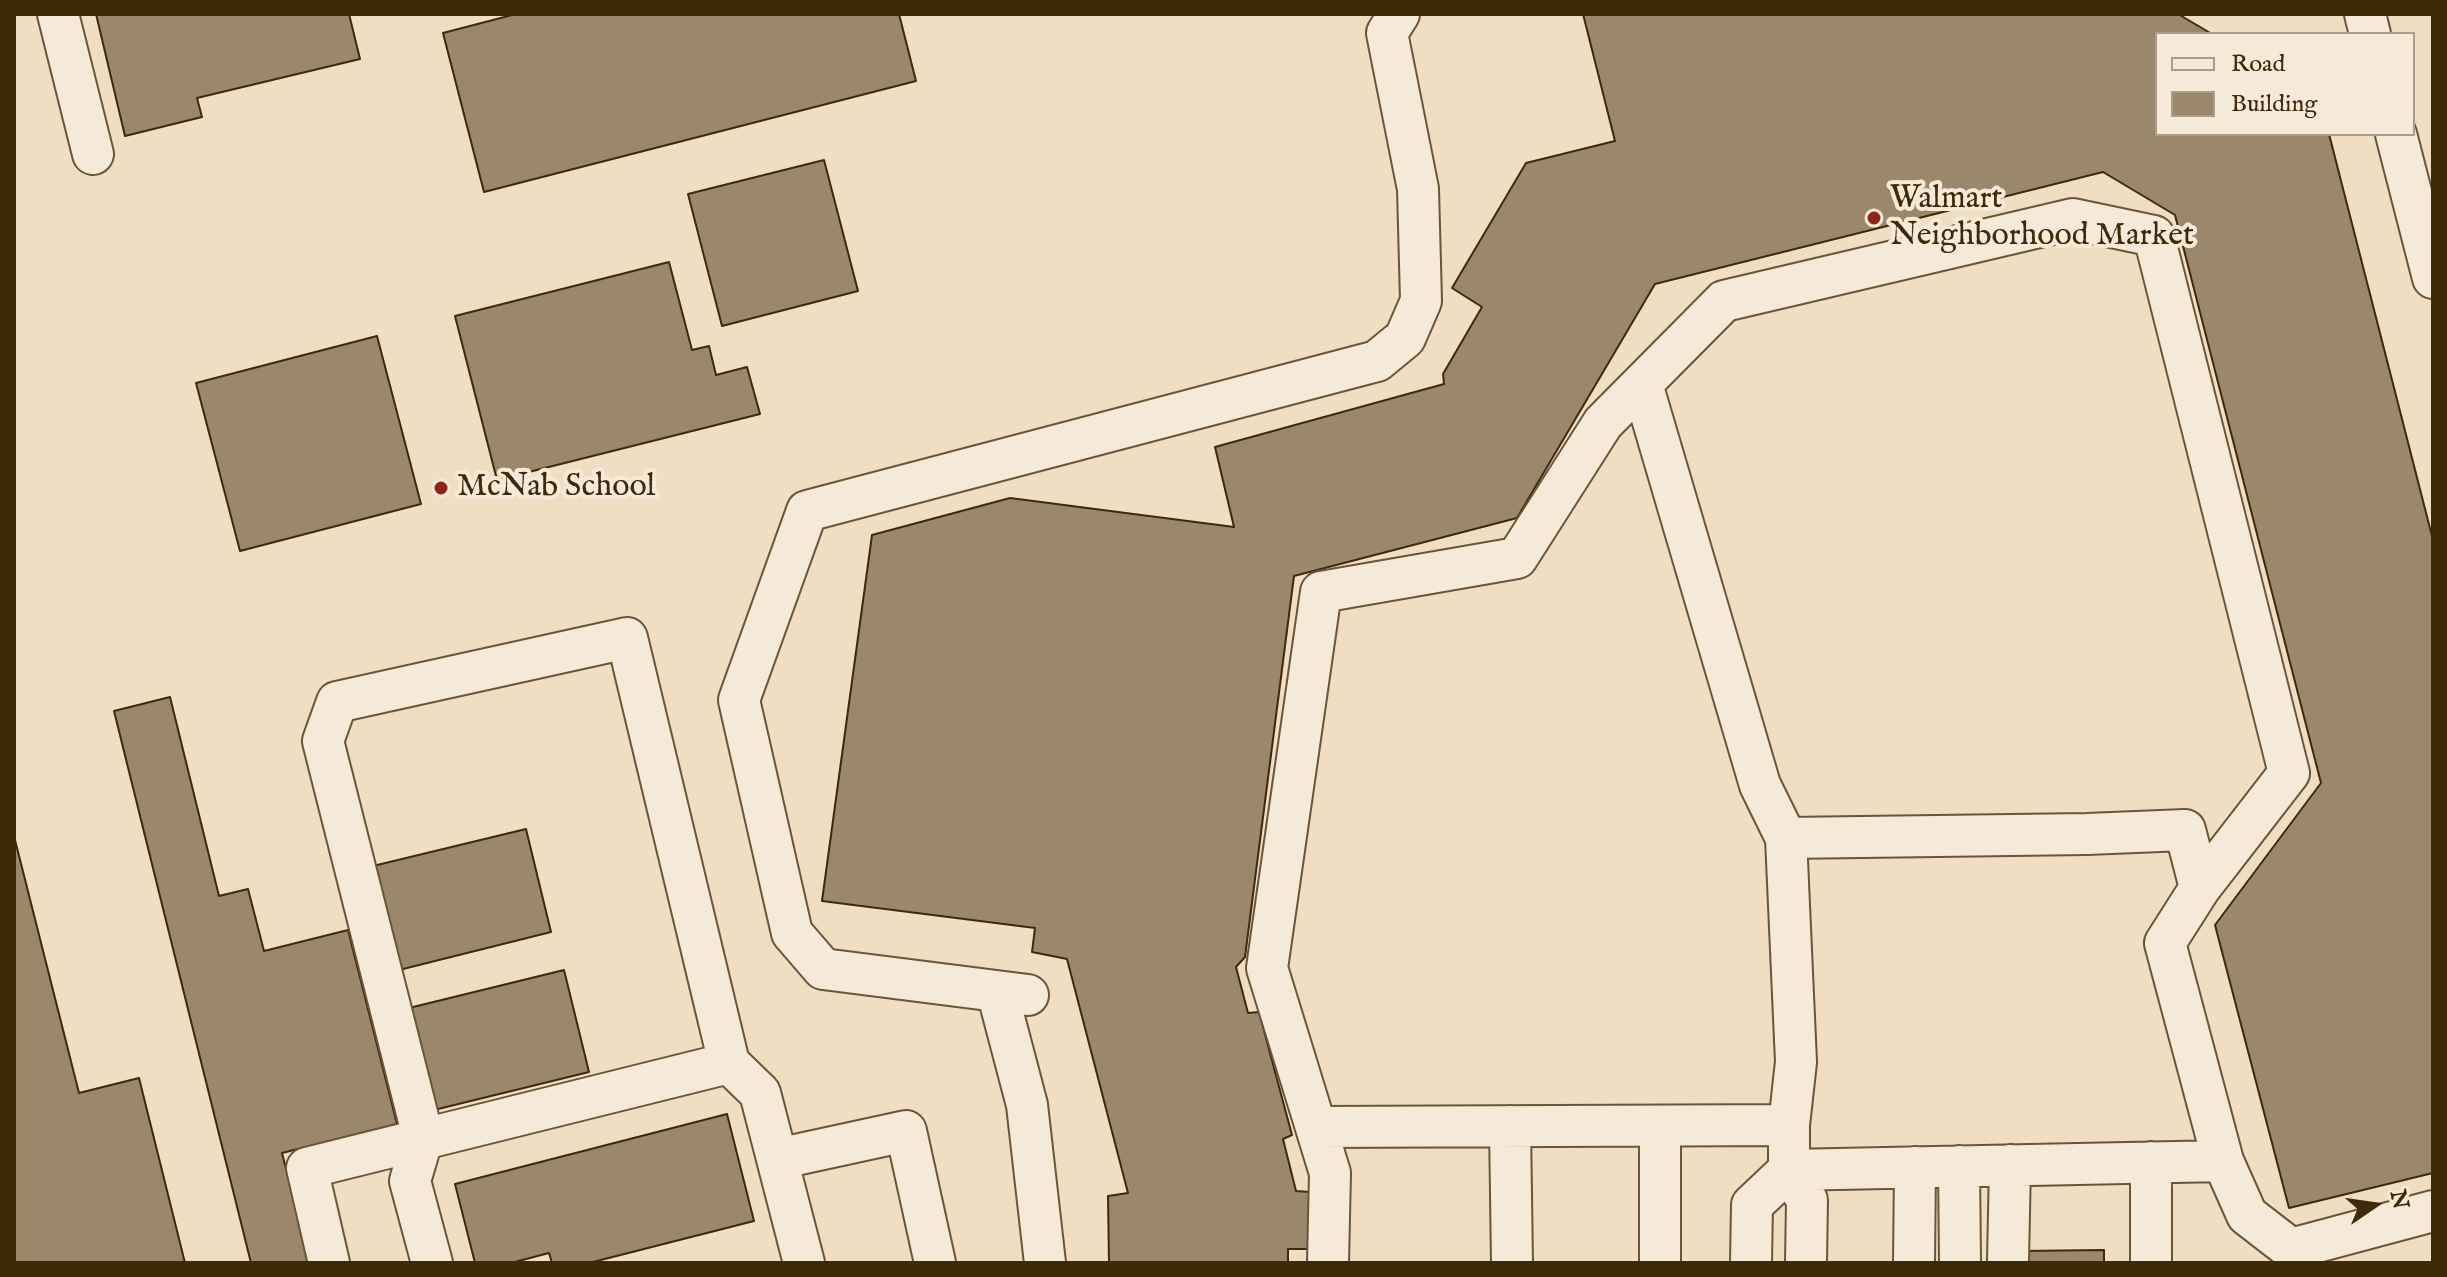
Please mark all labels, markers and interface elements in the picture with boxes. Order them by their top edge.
legend [2155,32,2415,136]
text: Road [2231,49,2285,80]
text: Building [2231,89,2317,120]
place label: Walmart Neighborhood Market [1890,181,2194,256]
marker: Walmart Neighborhood Market [1865,209,1883,227]
place label: McNab School [457,469,655,507]
marker: McNab School [432,479,450,497]
north arrow [2335,1165,2415,1245]
text: N [2383,1187,2414,1212]

